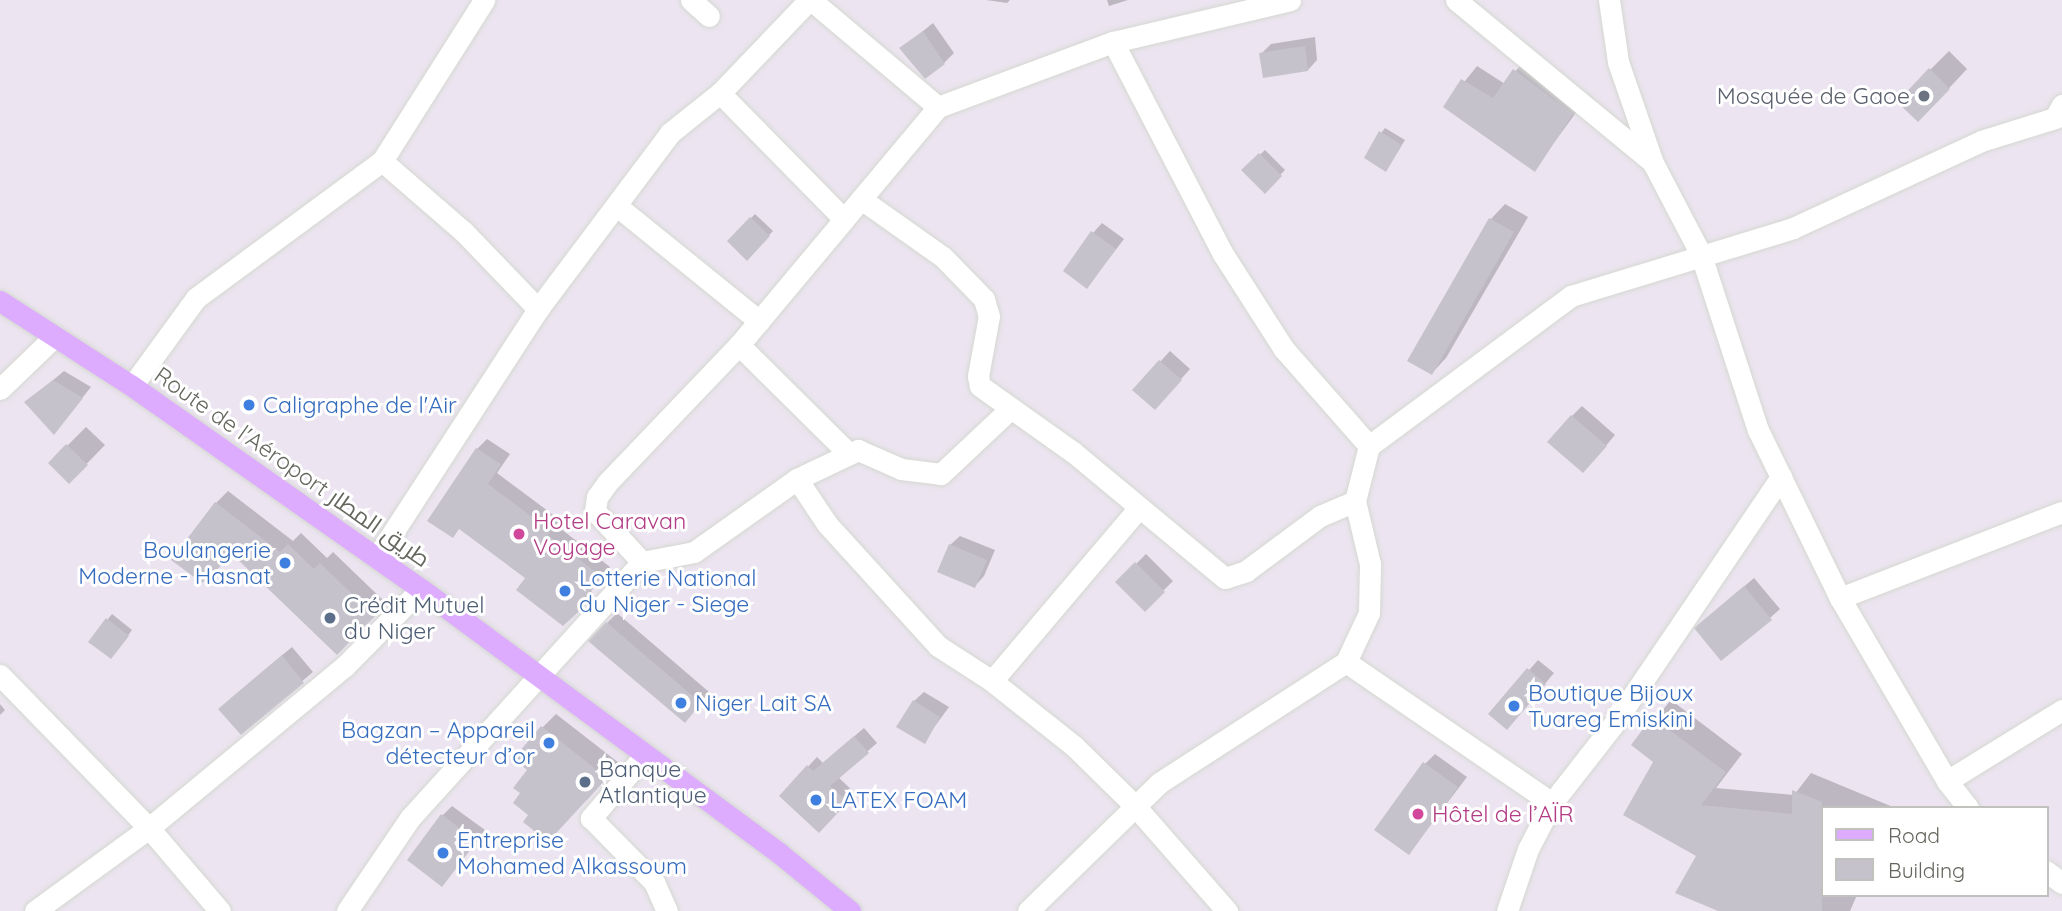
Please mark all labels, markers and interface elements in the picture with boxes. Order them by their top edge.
place label: Mosquée de Gaoe [1717,82,1910,110]
marker: Mosquée de Gaoe [1916,88,1932,104]
street label: Route de l'Aéroport طريق المطار [149,361,435,573]
place label: Caligraphe de l'Air [263,391,457,419]
marker: Caligraphe de l'Air [241,397,257,413]
place label: Hotel Caravan Voyage [533,507,686,561]
marker: Hotel Caravan Voyage [511,526,527,542]
place label: Boulangerie Moderne - Hasnat [78,536,271,590]
marker: Boulangerie Moderne - Hasnat [277,555,293,571]
place label: Lotterie National du Niger - Siege [579,564,756,618]
marker: Lotterie National du Niger - Siege [557,583,573,599]
place label: Crédit Mutuel du Niger [344,591,485,645]
marker: Crédit Mutuel du Niger [322,610,338,626]
place label: Boutique Bijoux Tuareg Emiskini [1528,679,1693,733]
place label: Niger Lait SA [695,689,832,717]
marker: Niger Lait SA [673,695,689,711]
marker: Boutique Bijoux Tuareg Emiskini [1506,698,1522,714]
place label: Bagzan – Appareil détecteur d’or [341,716,535,770]
marker: Bagzan – Appareil détecteur d’or [541,735,557,751]
place label: Banque Atlantique [599,755,707,809]
marker: Banque Atlantique [577,774,593,790]
place label: LATEX FOAM [830,786,967,814]
marker: LATEX FOAM [808,792,824,808]
place label: Hôtel de l’AÏR [1432,800,1574,828]
marker: Hôtel de l’AÏR [1410,806,1426,822]
legend [1820,806,2048,897]
text: Road [1888,822,1940,848]
place label: Entreprise Mohamed Alkassoum [457,826,687,880]
marker: Entreprise Mohamed Alkassoum [435,845,451,861]
text: Building [1888,857,1965,883]

